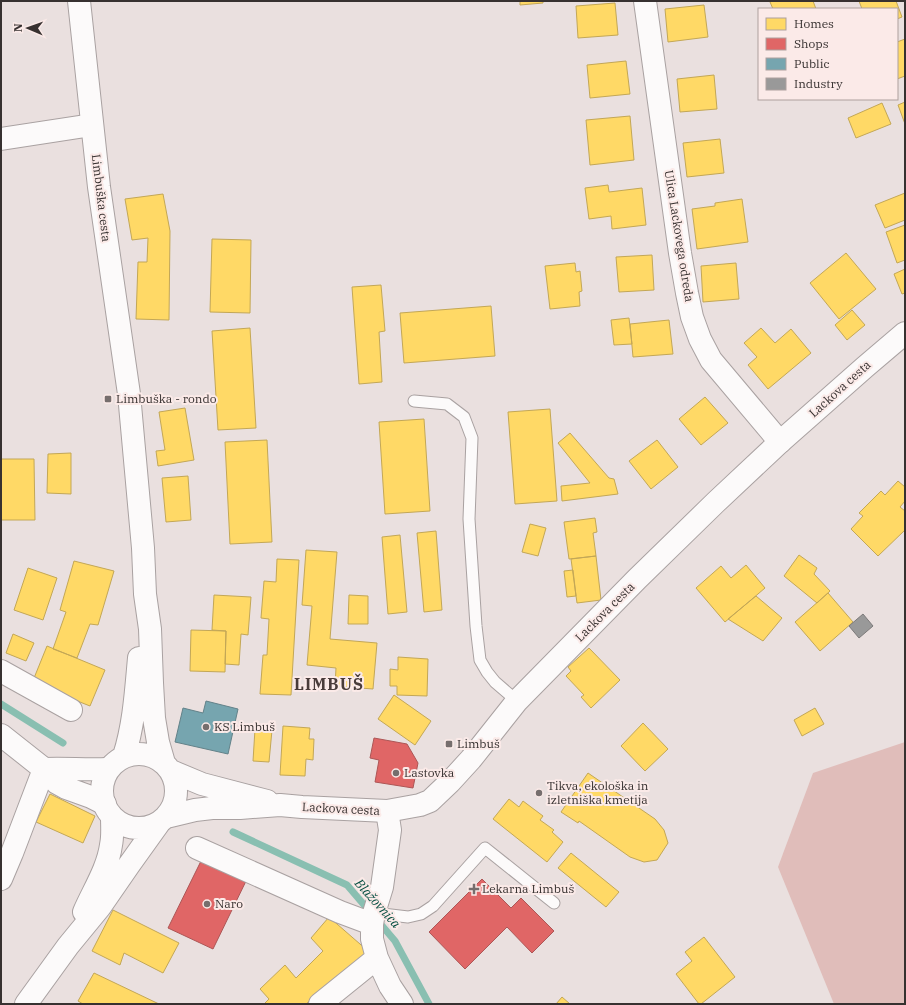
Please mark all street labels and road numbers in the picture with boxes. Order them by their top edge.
street label: Limbuška cesta [89,153,114,243]
street label: Ulica Lackovega odreda [662,169,697,303]
street label: Lackova cesta [806,357,874,420]
street label: Lackova cesta [572,578,638,645]
street label: Lackova cesta [302,799,381,818]

